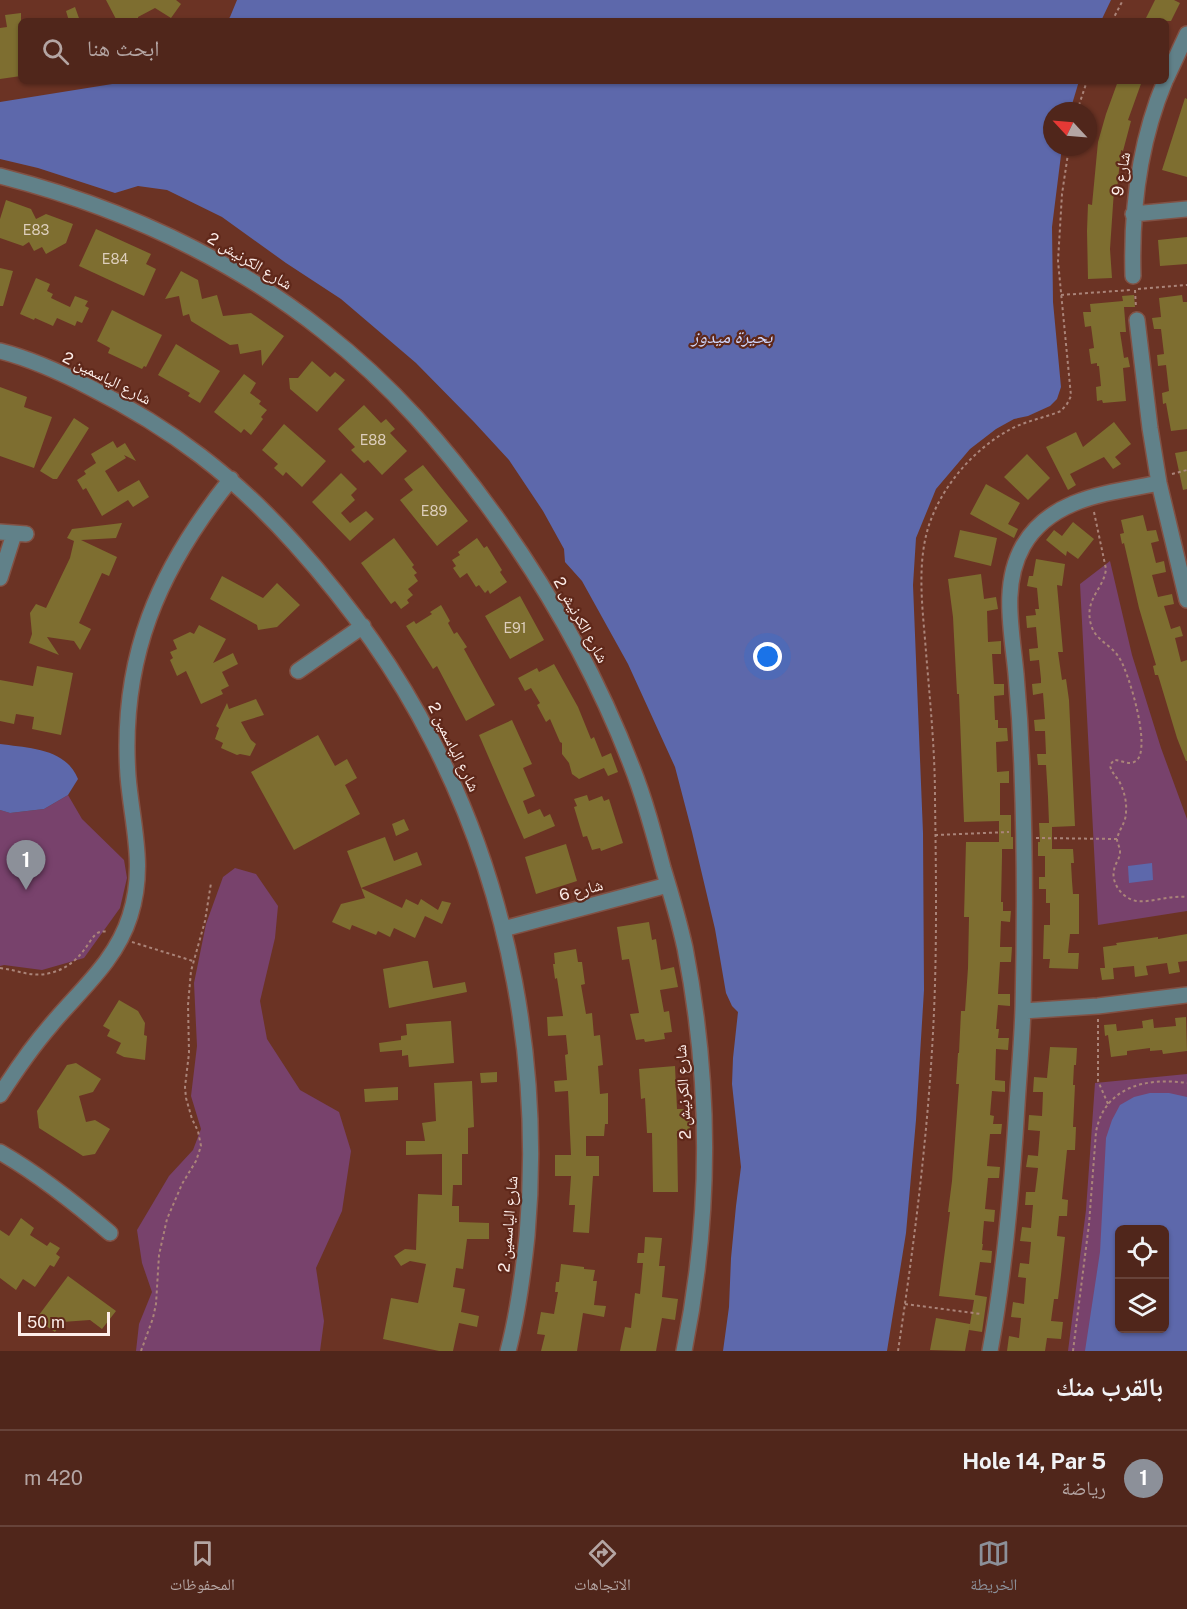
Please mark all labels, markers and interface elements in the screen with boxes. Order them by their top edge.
search box [18,18,1169,84]
icon: search [39,35,72,68]
text: ابحث هنا [87,35,159,61]
north arrow [1043,102,1097,156]
street label: شارع 9 [1108,151,1135,198]
house number: E83 [23,222,49,238]
street label: شارع الكرنيش 2 [204,228,296,295]
house number: E84 [102,251,128,267]
water label: بحيرة ميدوز [690,326,774,347]
street label: شارع الياسمين 2 [59,348,155,409]
house number: E88 [360,432,386,448]
house number: E89 [421,503,447,519]
street label: شارع الكرنيش 2 [549,574,612,667]
house number: E91 [503,620,527,636]
your location [753,642,782,671]
street label: شارع الياسمين 2 [423,699,484,795]
pin: 1 [6,840,46,890]
street label: شارع 6 [557,875,605,906]
street label: شارع الكرنيش 2 [671,1044,696,1140]
street label: شارع الياسمين 2 [494,1175,523,1273]
map controls [1115,1225,1169,1333]
button: locate [1115,1225,1169,1279]
button: layers [1115,1279,1169,1333]
scale bar [18,1309,110,1336]
text: 50 m [27,1313,65,1332]
text: بالقرب منك [1056,1371,1163,1402]
text: Hole 14, Par 5 [962,1448,1106,1474]
text: 420 m [24,1466,83,1490]
text: 1 [1139,1466,1148,1490]
text: رياضة [1062,1476,1106,1500]
tab: المحفوظات [170,1537,235,1600]
tab: الاتجاهات [574,1537,631,1600]
tab: الخريطة [970,1537,1017,1600]

